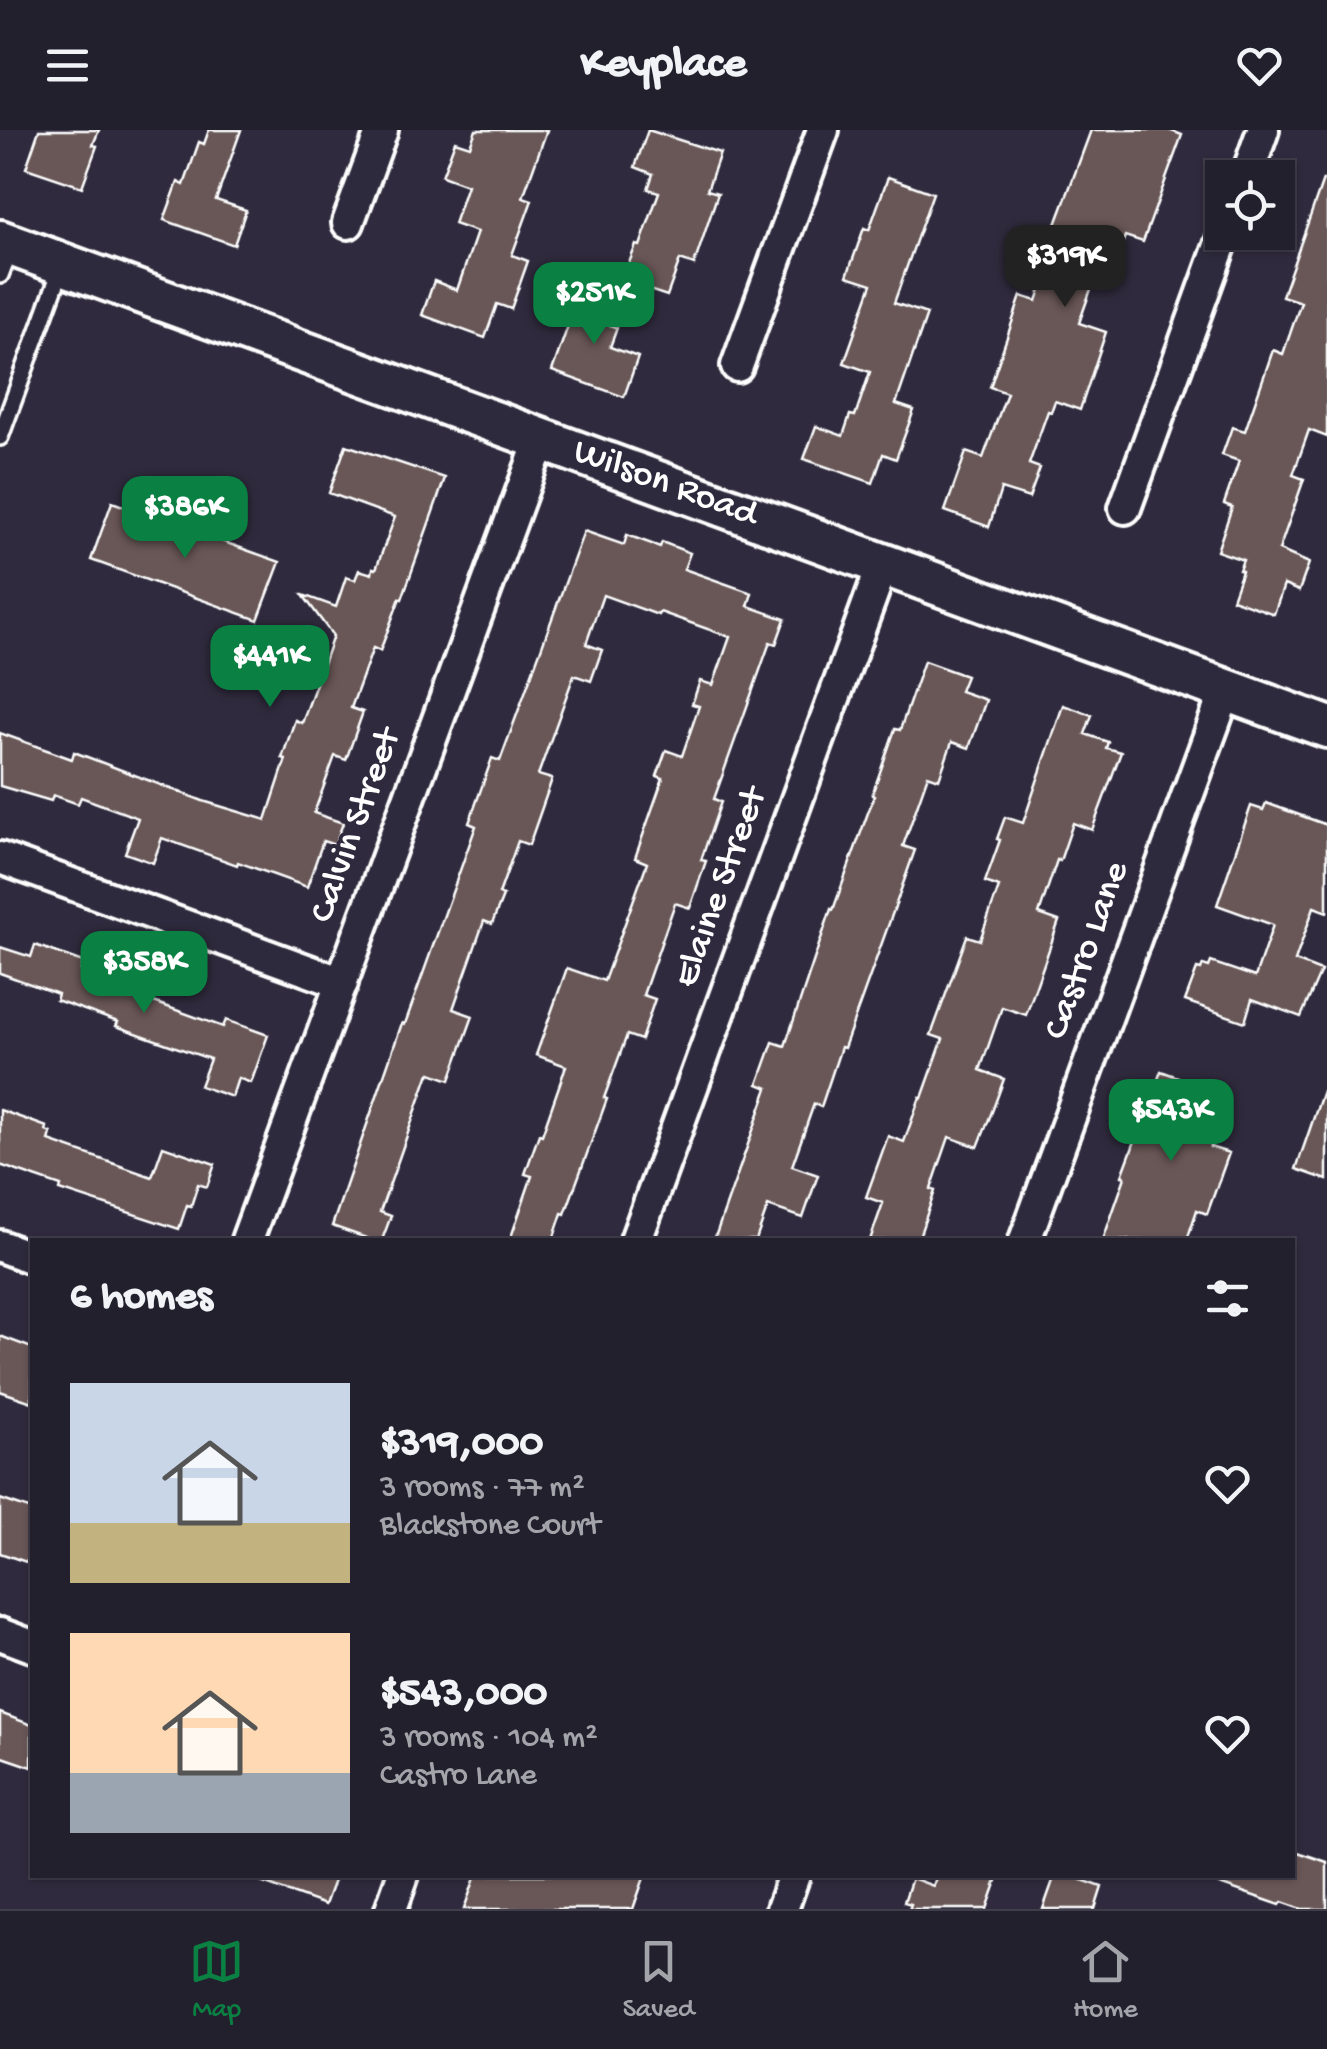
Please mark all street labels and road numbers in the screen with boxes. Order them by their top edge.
street label: Wilson Road [567,431,765,539]
street label: Calvin Street [302,720,414,929]
street label: Elaine Street [666,779,780,994]
street label: Castro Lane [1036,856,1141,1046]

